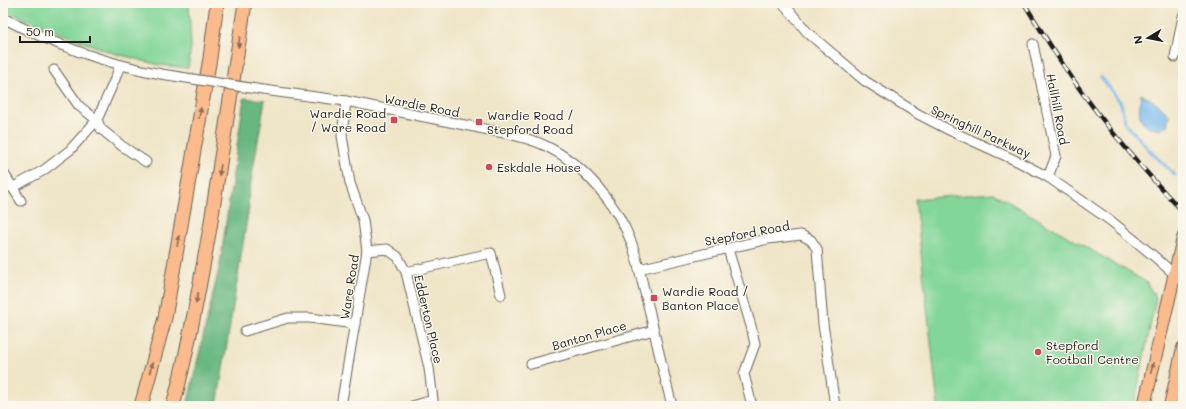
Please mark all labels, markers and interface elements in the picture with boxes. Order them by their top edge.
scale bar [20,18,90,44]
north arrow [1128,18,1168,58]
text: 50 m [26,23,54,39]
text: N [1130,34,1146,45]
one-way arrow [236,36,242,48]
street label: Hallhill Road [1043,72,1073,146]
street label: Wardie Road [383,90,461,120]
street label: Springhill Parkway [929,101,1033,161]
place label: Wardie Road / Ware Road [310,105,386,135]
one-way arrow [197,107,203,119]
place label: Wardie Road / Stepford Road [487,107,574,137]
marker: Wardie Road / Ware Road [389,115,399,125]
marker: Wardie Road / Stepford Road [474,117,484,127]
place label: Eskdale House [497,159,581,175]
marker: Eskdale House [484,162,494,172]
one-way arrow [216,164,222,176]
street label: Stepford Road [703,217,791,249]
one-way arrow [175,235,181,247]
street label: Ware Road [336,253,362,320]
street label: Edderton Place [411,273,447,365]
place label: Wardie Road / Banton Place [662,283,749,313]
one-way arrow [194,292,200,304]
marker: Wardie Road / Banton Place [649,293,659,303]
street label: Banton Place [550,317,628,353]
place label: Stepford Football Centre [1046,337,1139,367]
marker: Stepford Football Centre [1033,347,1043,357]
one-way arrow [148,362,154,374]
one-way arrow [1150,362,1156,374]

